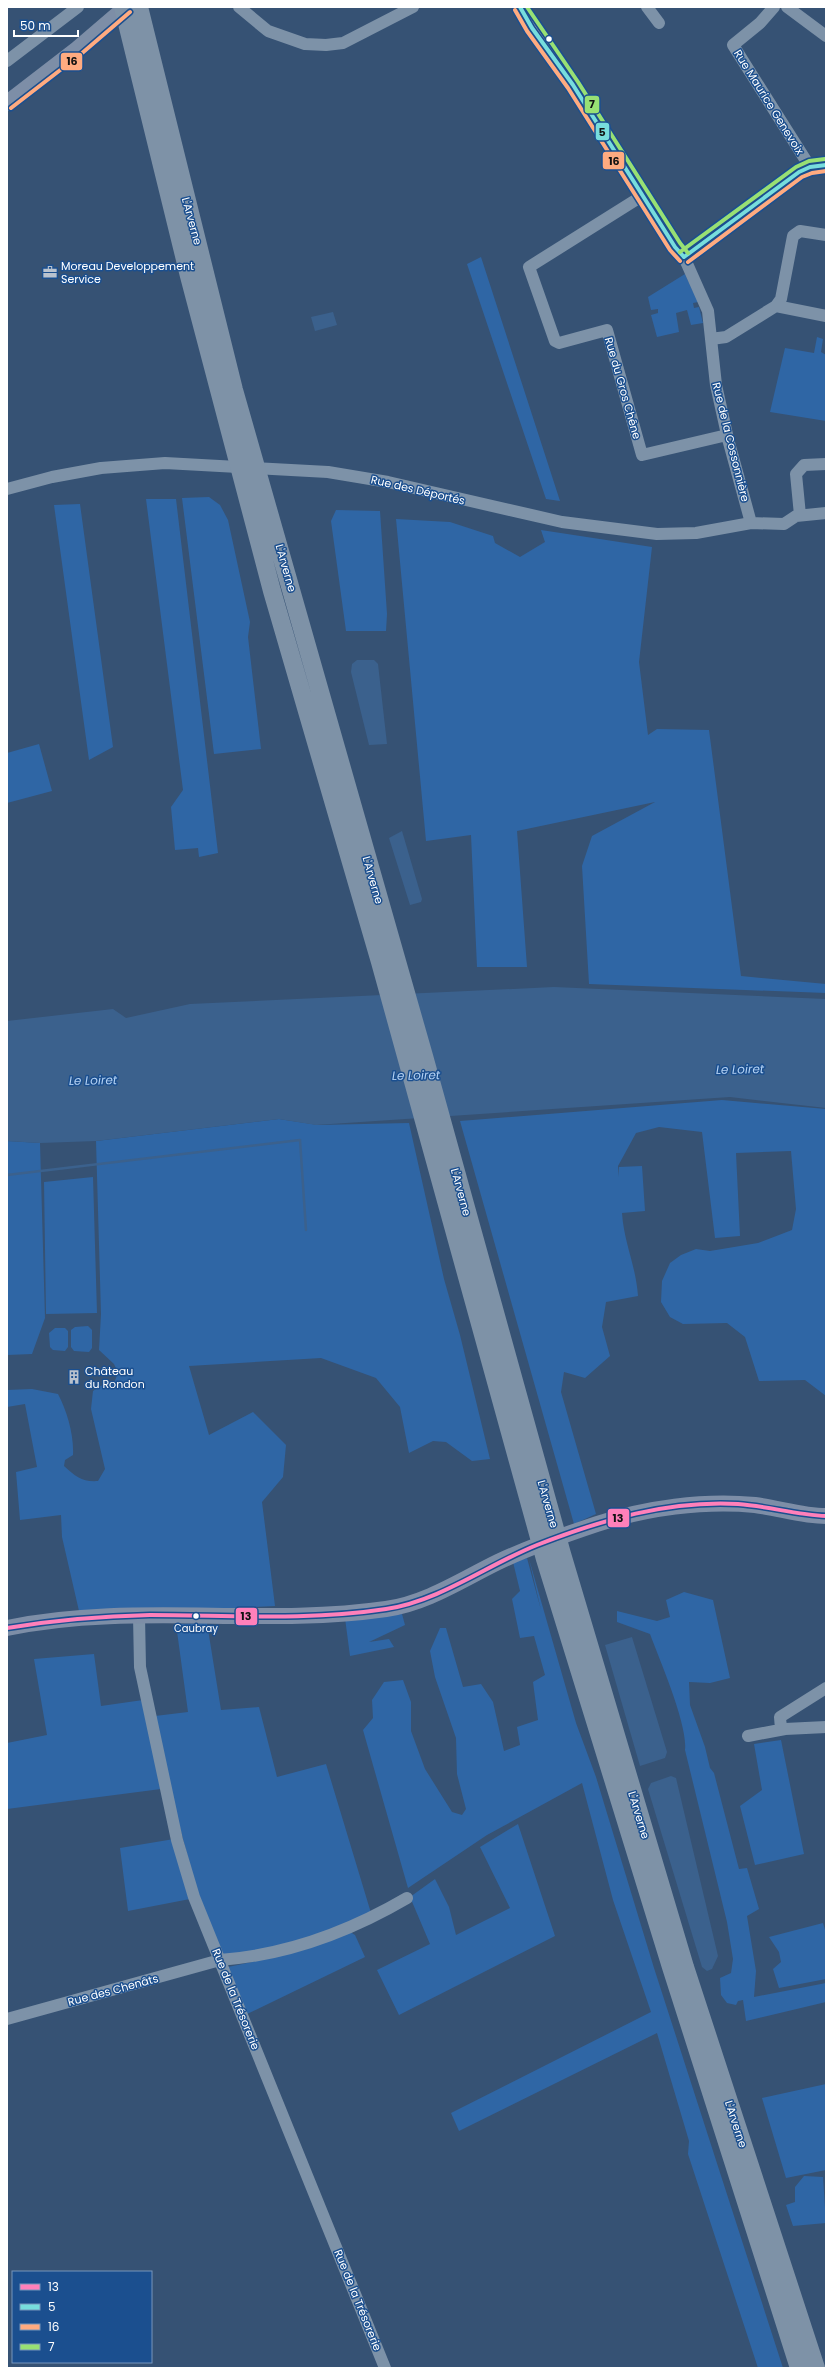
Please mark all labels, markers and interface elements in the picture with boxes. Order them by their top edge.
scale bar [14,12,78,38]
text: 50 m [20,17,51,34]
unlabelled marker [544,34,554,44]
street label: Rue Maurice Genevoix [730,46,808,158]
line badge: 16 [60,52,83,71]
text: 16 [66,53,78,69]
line badge: 7 [584,95,600,114]
text: 7 [589,96,595,112]
line badge: 5 [595,122,610,141]
text: 5 [598,124,606,140]
line badge: 16 [602,151,625,170]
text: 16 [608,153,620,169]
street label: L'Arverne [178,195,206,247]
place label: Moreau Developpement Service [61,258,194,287]
office icon: Moreau Developpement Service [42,264,58,280]
street label: Rue du Gros Chêne [601,335,645,441]
street label: Rue de la Cossonnière [708,381,754,503]
street label: Rue des Déportés [369,471,467,509]
street label: L'Arverne [272,542,300,594]
street label: L'Arverne [359,854,387,906]
water label: Le Loiret [716,1060,765,1078]
water label: Le Loiret [392,1066,441,1084]
water label: Le Loiret [69,1071,118,1089]
street label: L'Arverne [447,1166,475,1218]
place label: Château du Rondon [85,1363,145,1392]
building icon: Château du Rondon [66,1369,82,1385]
street label: L'Arverne [534,1478,562,1530]
line badge: 13 [607,1508,630,1528]
text: 13 [613,1510,624,1526]
line badge: 13 [235,1607,258,1626]
text: 13 [241,1608,252,1624]
marker: Caubray [191,1611,201,1621]
place label: Caubray [174,1621,218,1636]
street label: L'Arverne [624,1789,654,1841]
street label: Rue de la Trésorerie [208,1946,264,2052]
street label: Rue des Chenâts [66,1970,160,2010]
street label: L'Arverne [721,2098,751,2150]
street label: Rue de la Trésorerie [330,2247,386,2353]
legend [12,2271,152,2363]
text: 13 [48,2278,59,2295]
text: 5 [48,2298,56,2315]
text: 16 [48,2318,59,2335]
text: 7 [48,2338,55,2355]

